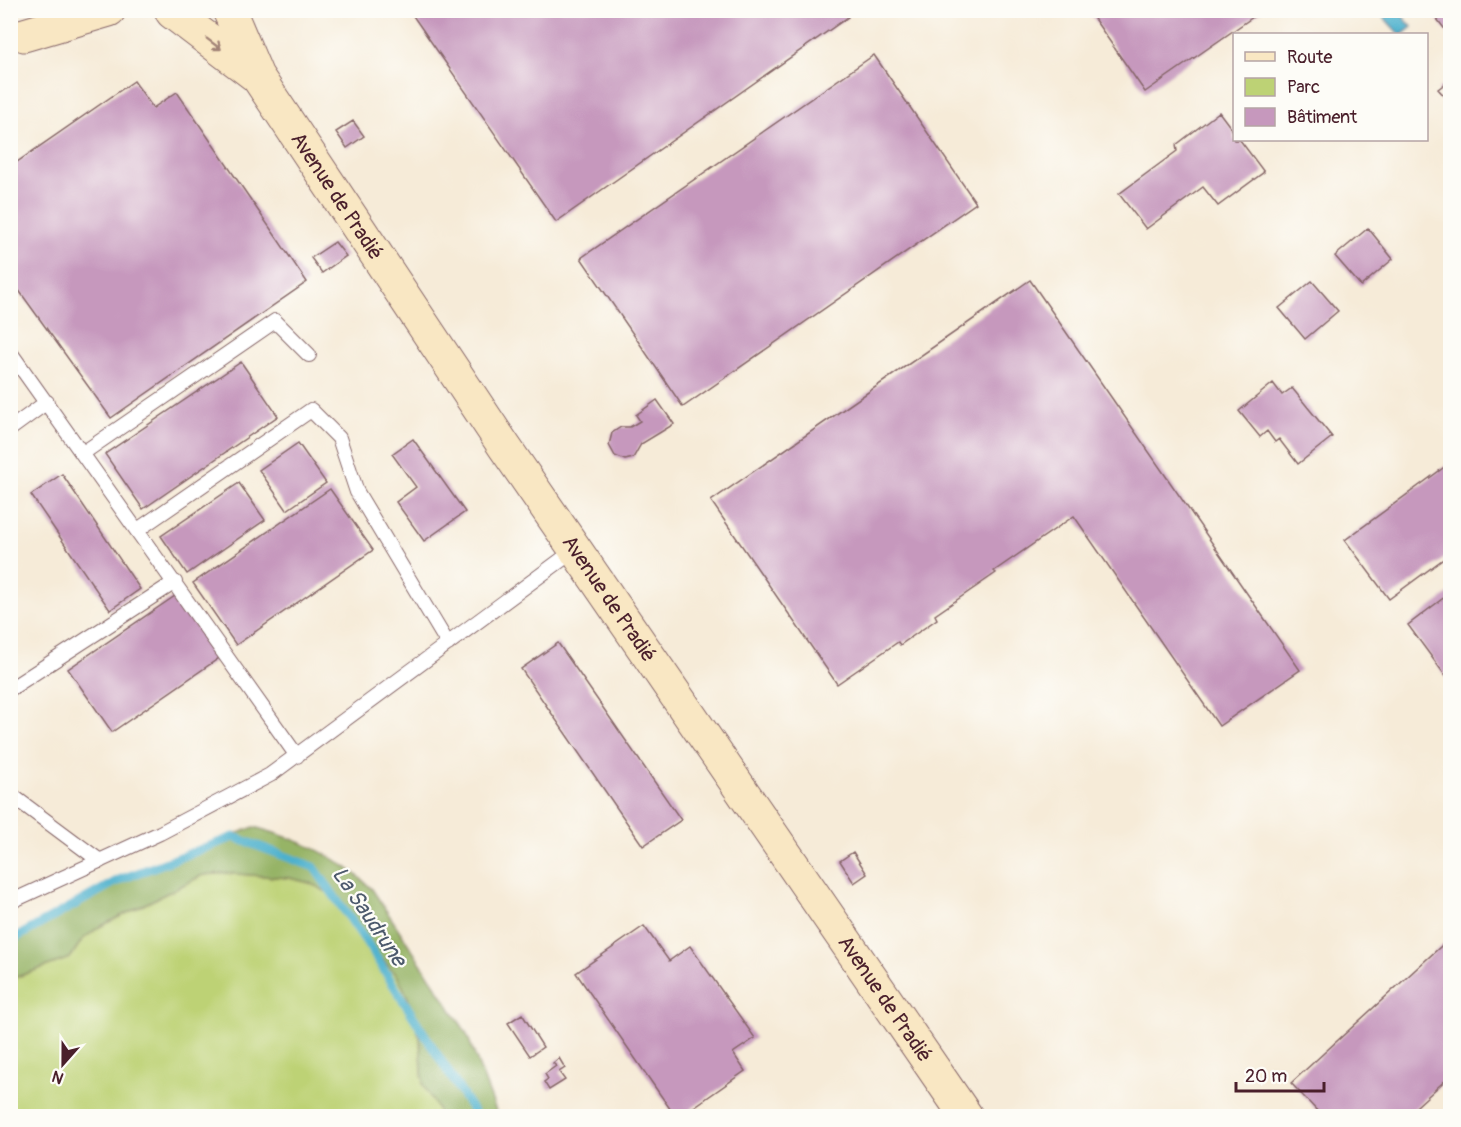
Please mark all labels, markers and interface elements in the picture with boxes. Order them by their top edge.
legend [1233,33,1428,141]
one-way arrow [206,38,222,50]
text: Route [1287,46,1332,69]
text: Parc [1287,76,1320,99]
text: Bâtiment [1287,106,1358,129]
street label: Avenue de Pradié [284,127,389,265]
street label: Avenue de Pradié [556,530,662,668]
water label: La Saudrune [326,861,414,973]
street label: Avenue de Pradié [832,930,938,1068]
north arrow [33,1034,93,1094]
scale bar [1236,1055,1324,1093]
text: 20 m [1245,1065,1287,1088]
text: N [49,1066,67,1088]

